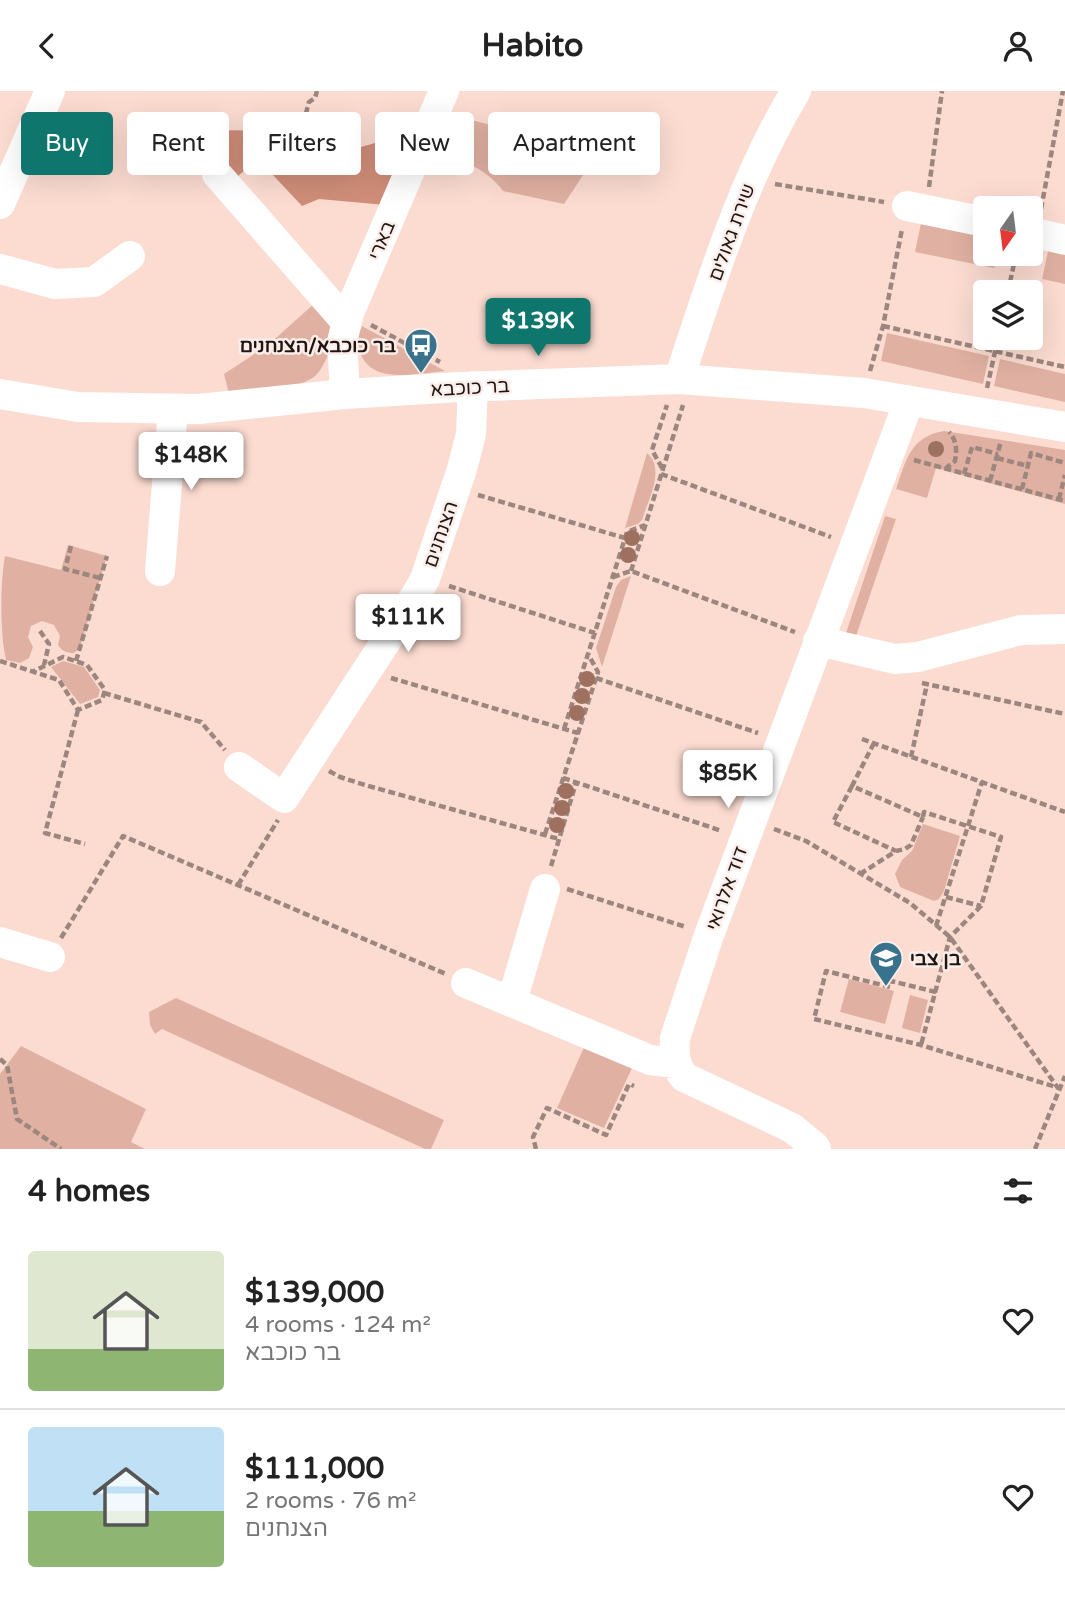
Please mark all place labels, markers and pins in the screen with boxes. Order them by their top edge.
pin: $139K [489,299,587,358]
bus stop icon: בר כוכבא/הצנחנים [402,326,440,375]
place label: בר כוכבא/הצנחנים [240,335,397,357]
pin: $148K [142,433,240,492]
pin: $111K [359,595,457,654]
pin: $85K [687,751,769,810]
school or university icon: בן צבי [867,939,905,988]
place label: בן צבי [910,948,962,970]

